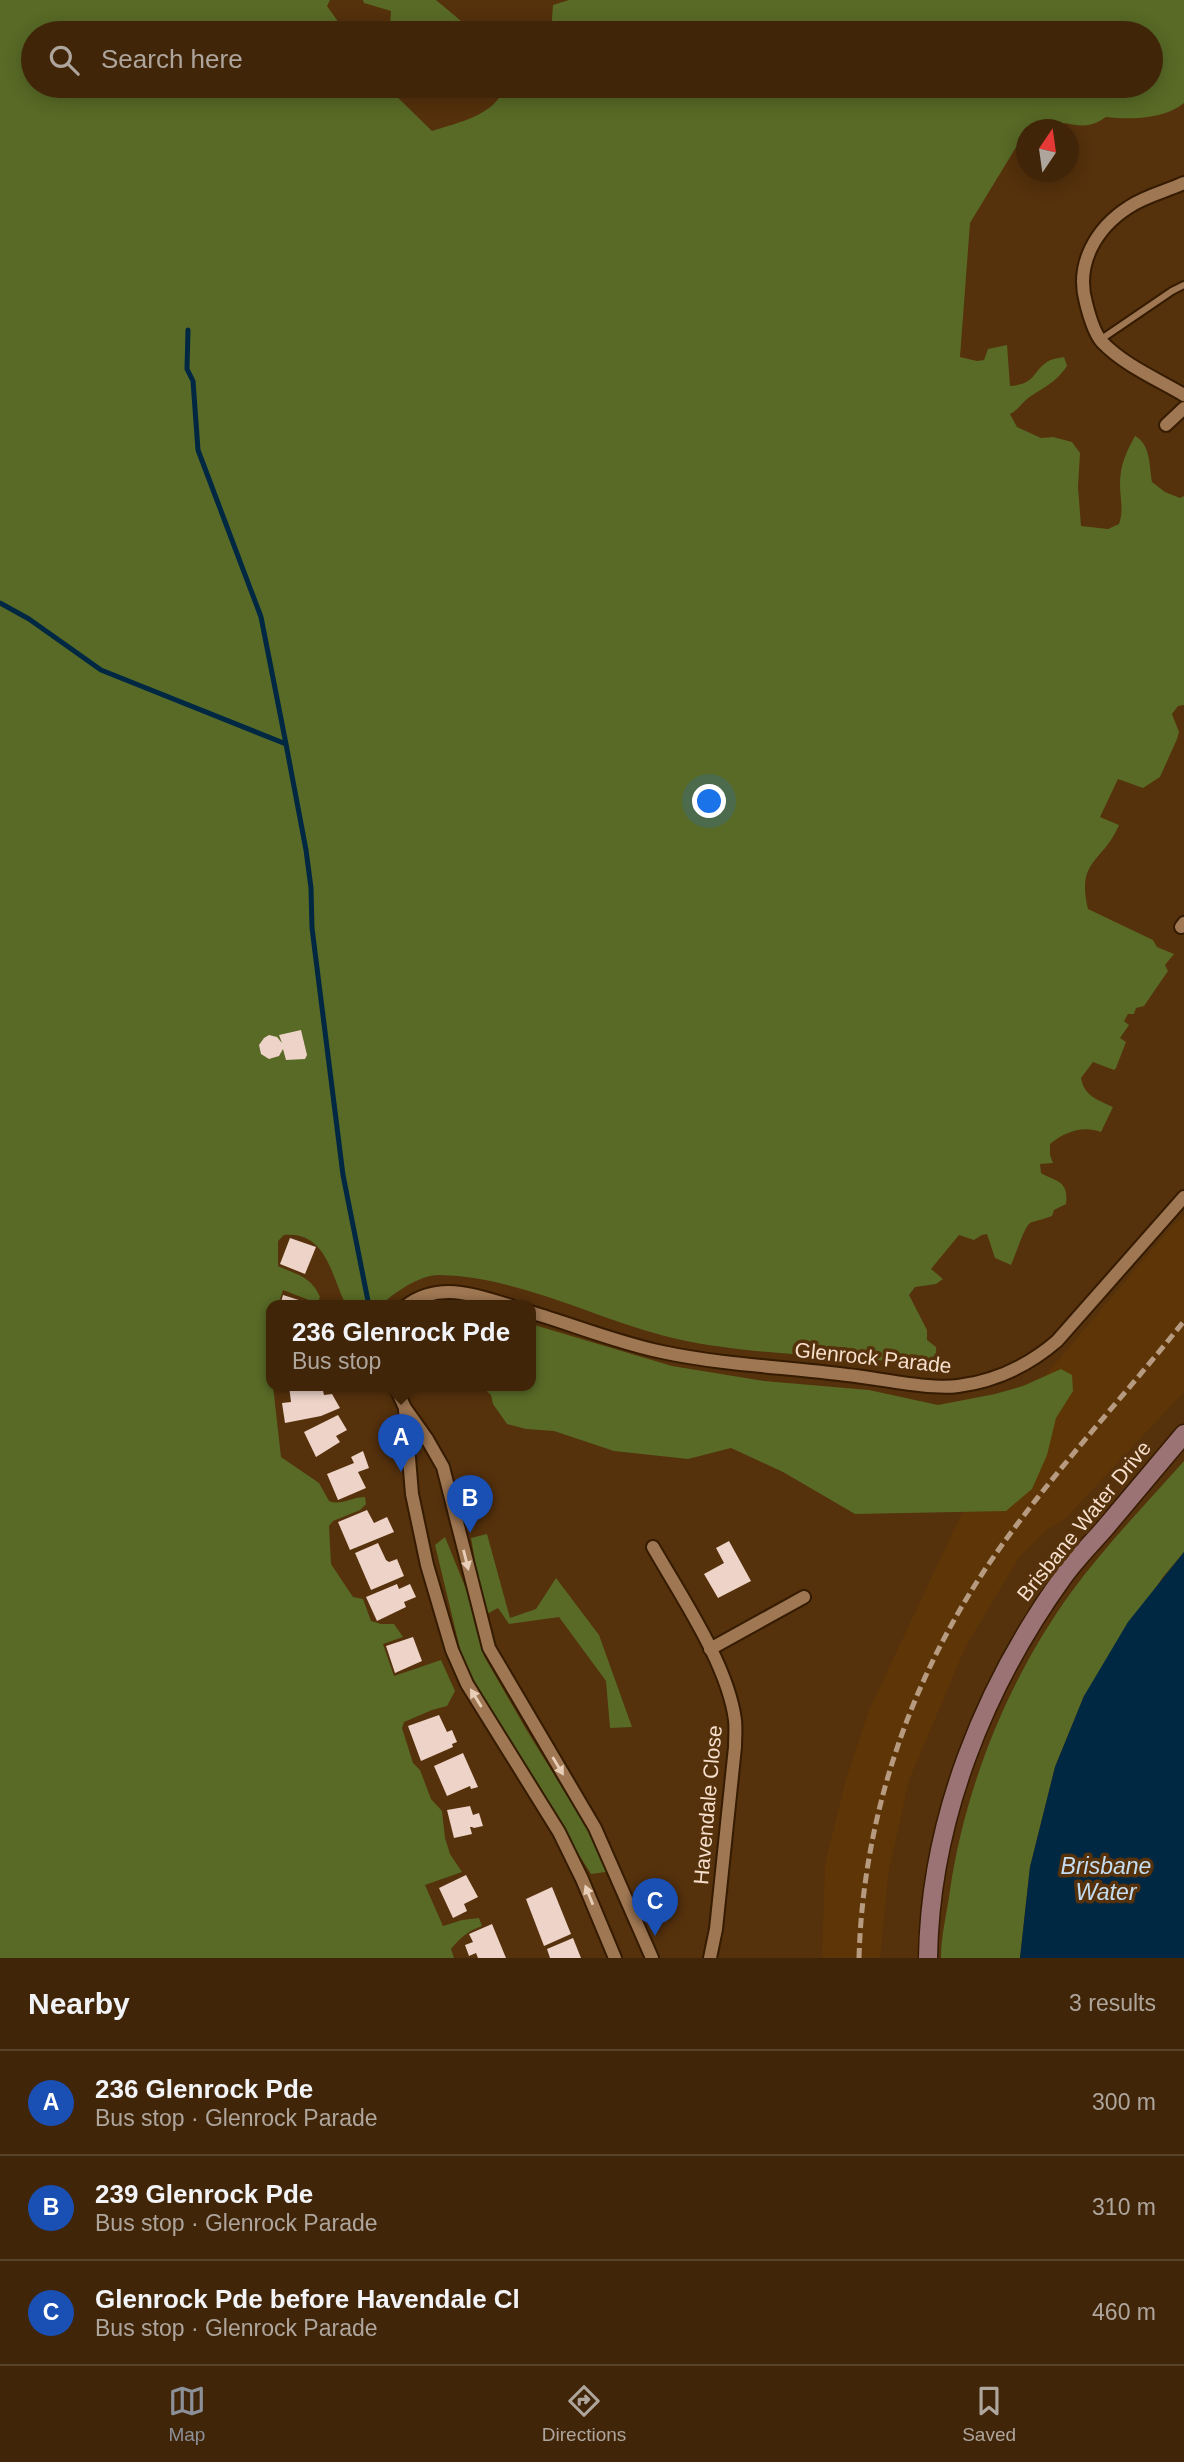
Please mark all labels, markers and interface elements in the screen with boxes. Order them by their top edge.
search box [21,21,1163,98]
icon: search [45,41,83,79]
text: Search here [101,44,243,74]
north arrow [1016,119,1079,182]
your location [692,784,726,818]
popup [266,1300,536,1391]
text: 236 Glenrock Pde [292,1317,510,1347]
street label: Glenrock Parade [793,1338,953,1377]
text: Bus stop [292,1348,381,1374]
pin: A [378,1414,424,1472]
street label: Brisbane Water Drive [1012,1436,1155,1605]
pin: B [447,1475,493,1533]
one-way arrow [461,1549,472,1571]
one-way arrow [469,1688,482,1708]
street label: Havendale Close [689,1724,726,1886]
one-way arrow [552,1756,564,1775]
water label: Brisbane Water [1061,1853,1151,1905]
pin: C [632,1878,678,1936]
one-way arrow [583,1885,595,1905]
text: Nearby [28,1987,130,2020]
text: 3 results [1069,1990,1156,2016]
text: 236 Glenrock Pde [95,2074,313,2104]
text: A [43,2089,59,2115]
text: 300 m [1092,2089,1156,2115]
text: Bus stop · Glenrock Parade [95,2105,378,2131]
text: 239 Glenrock Pde [95,2179,313,2209]
text: B [43,2194,59,2220]
text: 310 m [1092,2194,1156,2220]
text: Bus stop · Glenrock Parade [95,2210,378,2236]
text: Glenrock Pde before Havendale Cl [95,2284,520,2314]
text: C [43,2299,59,2325]
text: 460 m [1092,2299,1156,2325]
text: Bus stop · Glenrock Parade [95,2315,378,2341]
tab: Map [168,2382,206,2446]
tab: Directions [542,2382,626,2446]
tab: Saved [962,2382,1016,2446]

